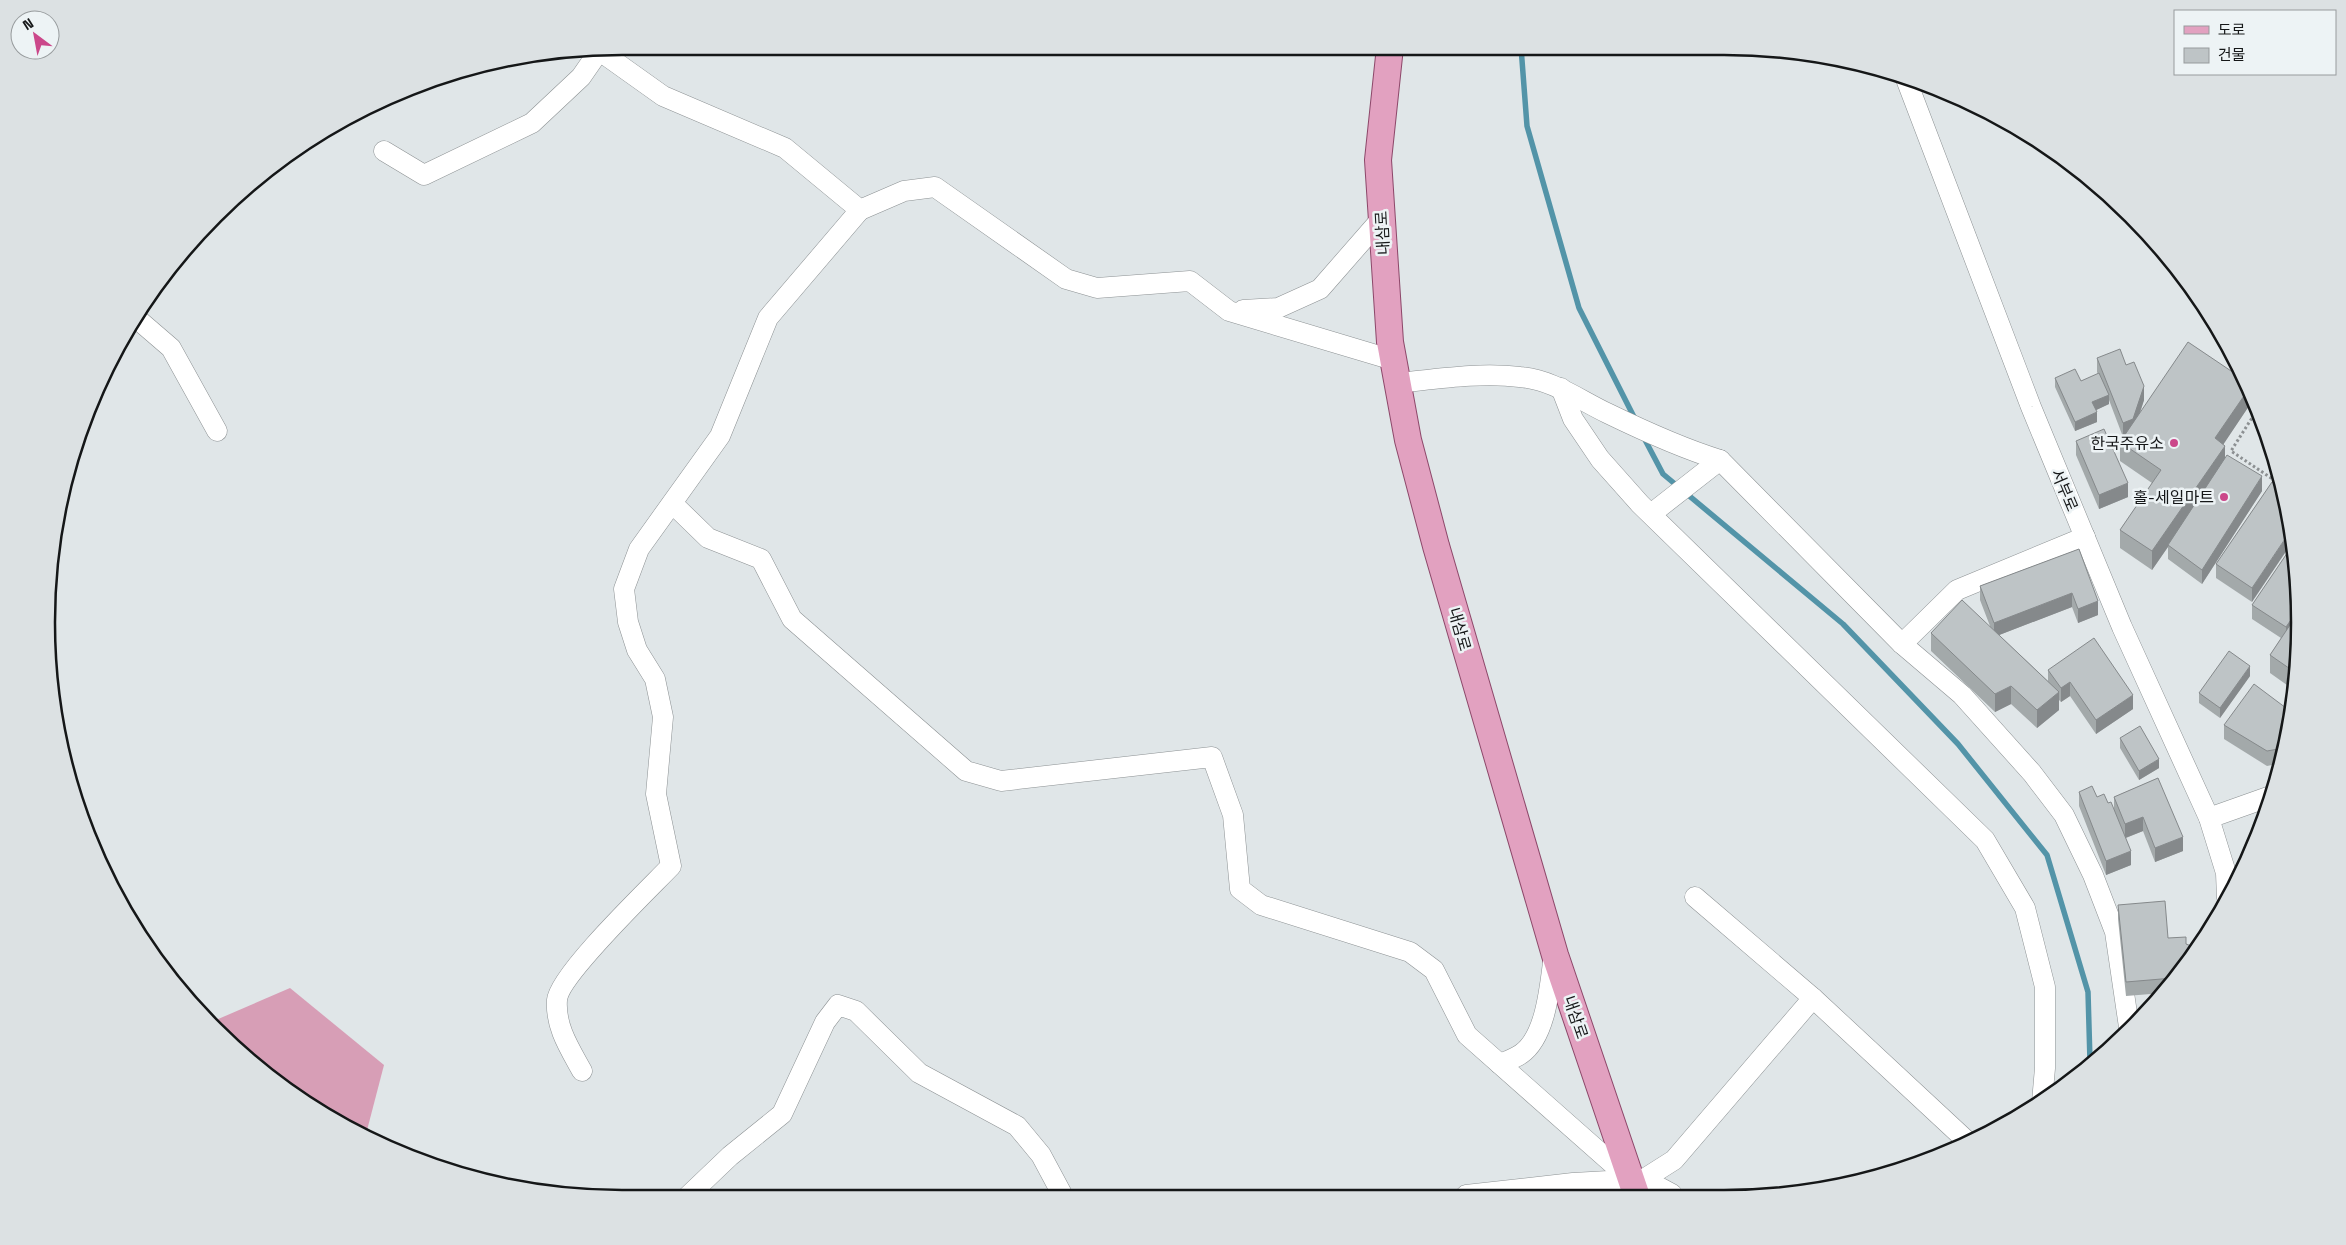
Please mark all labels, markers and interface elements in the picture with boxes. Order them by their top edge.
north arrow [10,10,60,60]
legend [2174,10,2336,75]
text: N [19,14,37,34]
text: 도로 [2218,20,2246,39]
text: 건물 [2218,45,2246,64]
street label: 내삼로 [1371,210,1394,256]
place label: 한국주유소 [2090,433,2164,454]
marker: 한국주유소 [2168,437,2180,449]
street label: 서부로 [2046,466,2083,515]
place label: 홀-세일마트 [2133,487,2214,508]
marker: 홀-세일마트 [2218,491,2230,503]
street label: 내삼로 [1443,605,1476,654]
street label: 내삼로 [1558,993,1593,1042]

